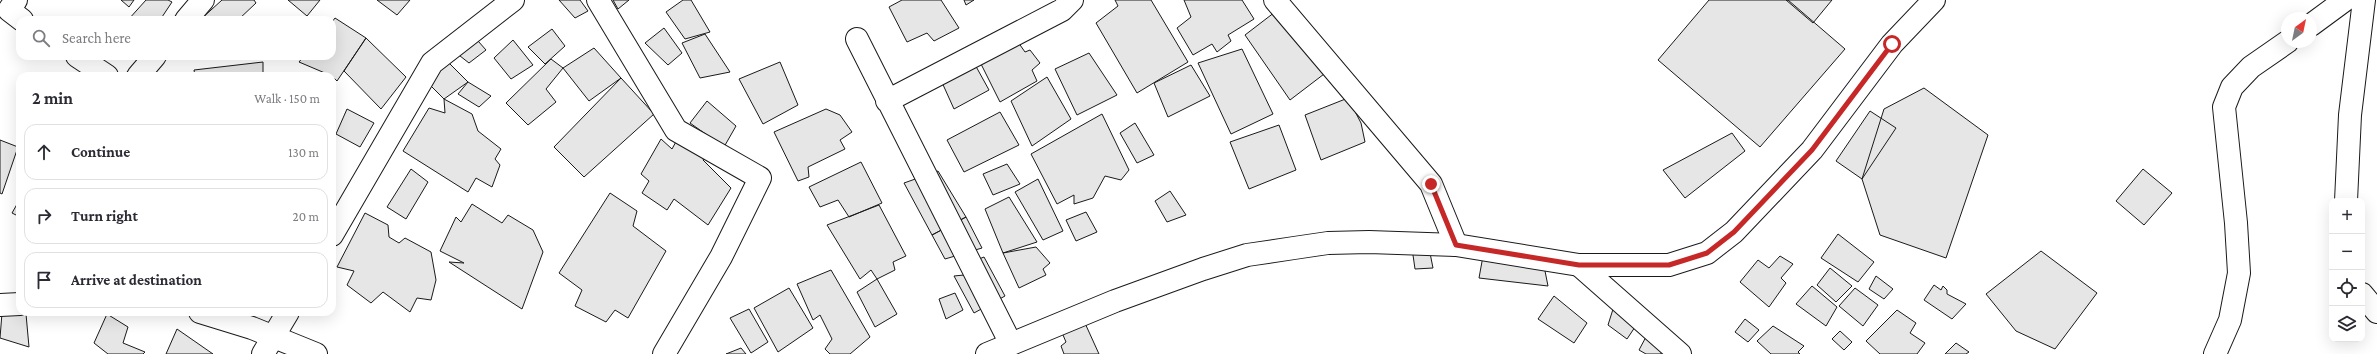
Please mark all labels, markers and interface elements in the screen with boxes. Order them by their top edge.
north arrow [2281,12,2317,48]
search box [16,16,336,60]
icon: search [30,27,52,49]
text: Search here [62,30,131,46]
route start [1883,35,1901,53]
text: 2 min [32,89,73,108]
text: Walk · 150 m [254,91,320,106]
icon: ahead [33,141,55,163]
text: Continue [71,144,130,160]
text: 130 m [288,145,319,160]
route end [1422,175,1440,193]
map controls [2329,198,2365,342]
button: + [2329,198,2365,234]
icon: right [33,205,55,227]
text: Turn right [71,208,138,224]
text: 20 m [293,209,319,224]
button: − [2329,234,2365,270]
icon: arrive [33,269,55,291]
button: locate [2329,270,2365,306]
text: Arrive at destination [71,272,202,288]
button: layers [2329,306,2365,342]

